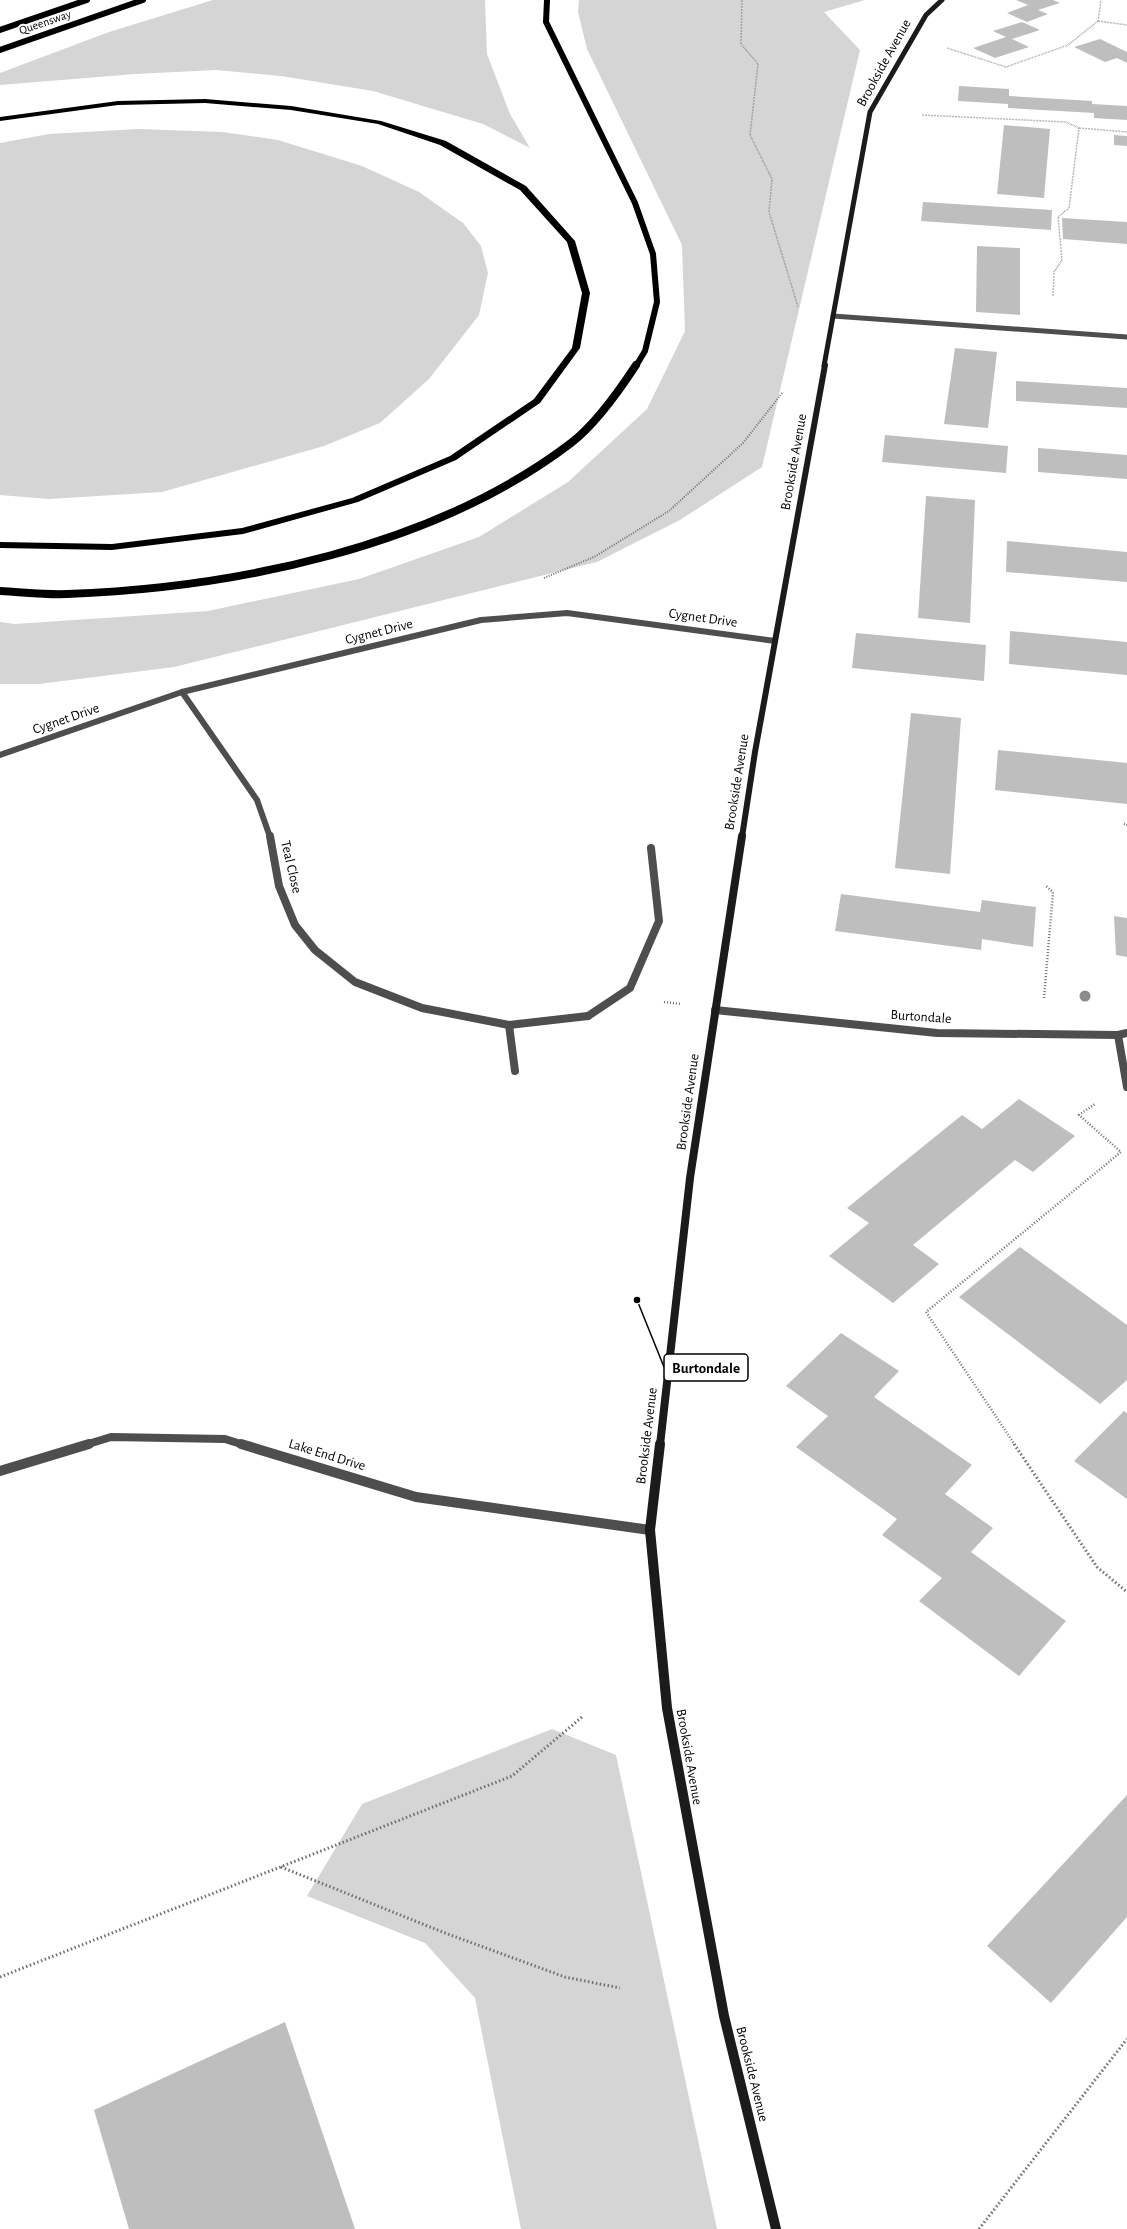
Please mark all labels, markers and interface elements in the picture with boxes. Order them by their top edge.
street label: Queensway [18,8,73,37]
street label: Brookside Avenue [854,17,914,109]
street label: Brookside Avenue [779,413,809,511]
street label: Cygnet Drive [668,606,738,630]
street label: Cygnet Drive [344,617,414,647]
street label: Cygnet Drive [31,701,101,737]
street label: Brookside Avenue [722,733,752,831]
street label: Teal Close [278,839,304,895]
street label: Burtondale [890,1008,952,1026]
street label: Brookside Avenue [674,1053,702,1151]
callout: Burtondale [664,1354,748,1381]
text: Burtondale [672,1361,740,1376]
street label: Brookside Avenue [634,1387,660,1485]
street label: Lake End Drive [287,1437,367,1473]
street label: Brookside Avenue [674,1708,704,1806]
street label: Brookside Avenue [733,2025,771,2123]

